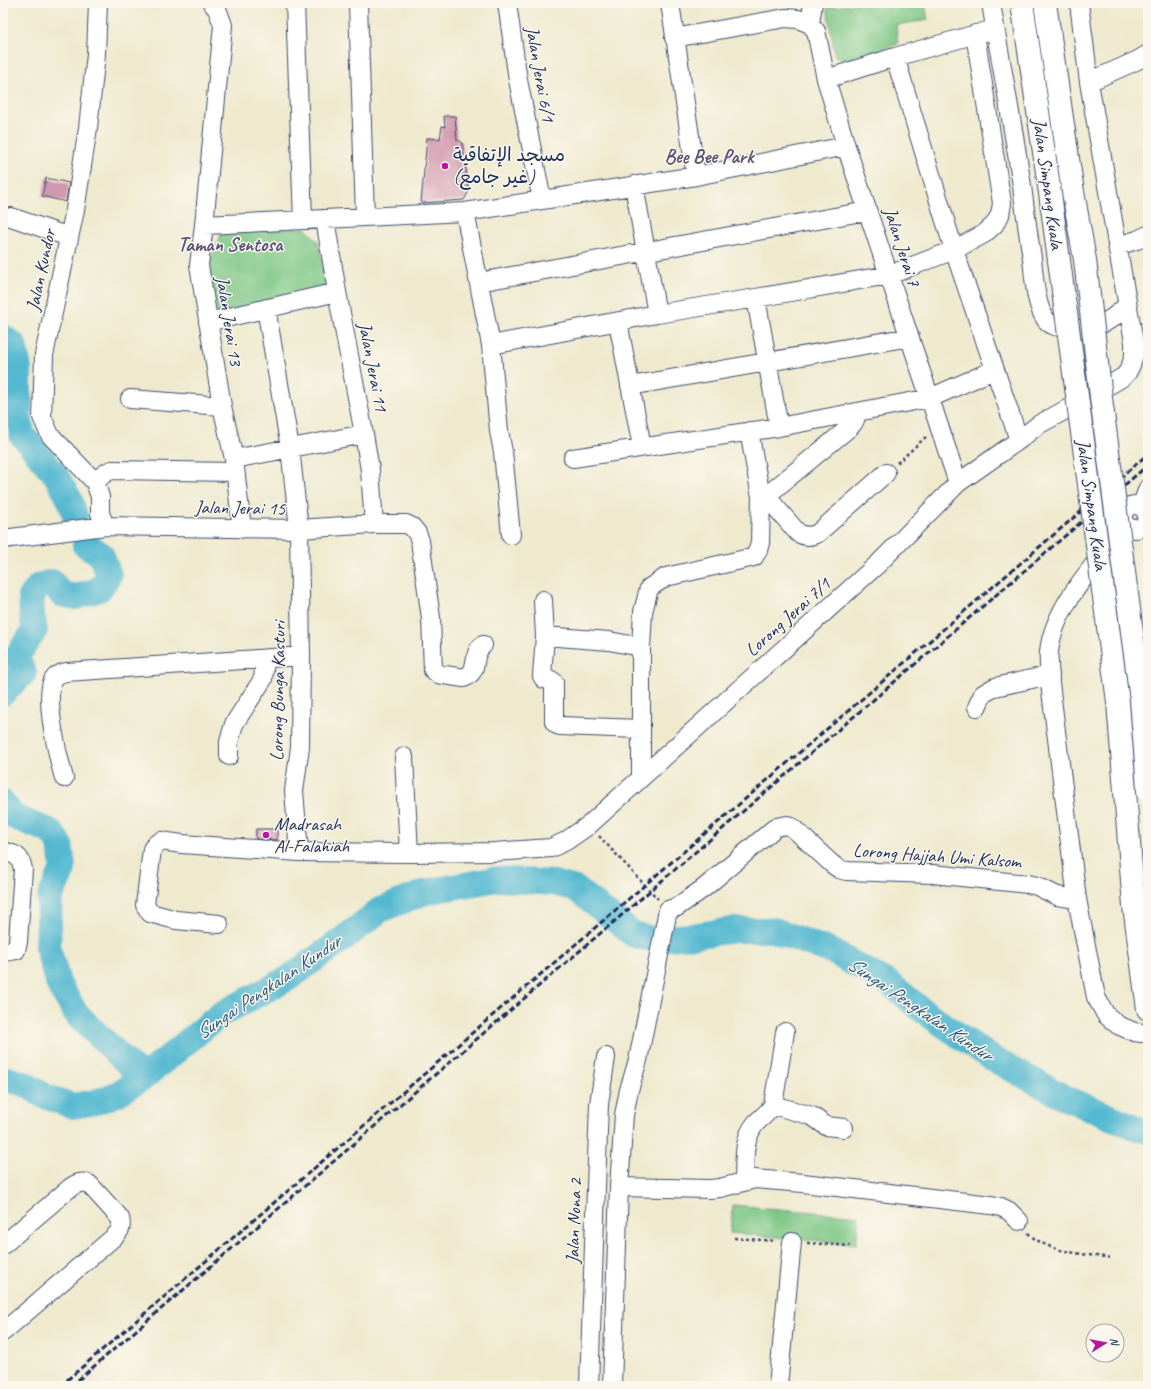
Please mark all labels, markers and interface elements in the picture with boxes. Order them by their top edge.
street label: Jalan Jerai 6/1 [520,23,560,125]
street label: Jalan Simpang Kuala [1027,116,1069,253]
place label: مسجد الإتفاقية (غير جامع) [453,143,565,190]
district label: Bee Bee Park [665,144,755,169]
marker: مسجد الإتفاقية (غير جامع) [440,161,450,171]
street label: Jalan Jerai 7 [878,203,926,291]
street label: Jalan Kundor [20,226,62,314]
district label: Taman Sentosa [178,232,284,257]
street label: Jalan Jerai 13 [210,274,248,369]
street label: Jalan Jerai 11 [352,319,394,415]
street label: Jalan Simpang Kuala [1071,437,1113,574]
street label: Jalan Jerai 15 [194,495,287,521]
street label: Lorong Jerai 7/1 [740,571,837,662]
street label: Lorong Bunga Kasturi [265,618,291,761]
place label: Madrasah Al-Falahiah [274,812,350,858]
marker: Madrasah Al-Falahiah [261,830,271,840]
street label: Lorong Hajjah Umi Kalsom [852,838,1024,874]
water label: Sungai Pengkalan Kundur [191,927,348,1045]
water label: Sungai Pengkalan Kundur [843,951,1000,1069]
street label: Jalan Nona 2 [560,1176,588,1265]
north arrow [1085,1323,1125,1363]
text: N [1107,1336,1123,1348]

